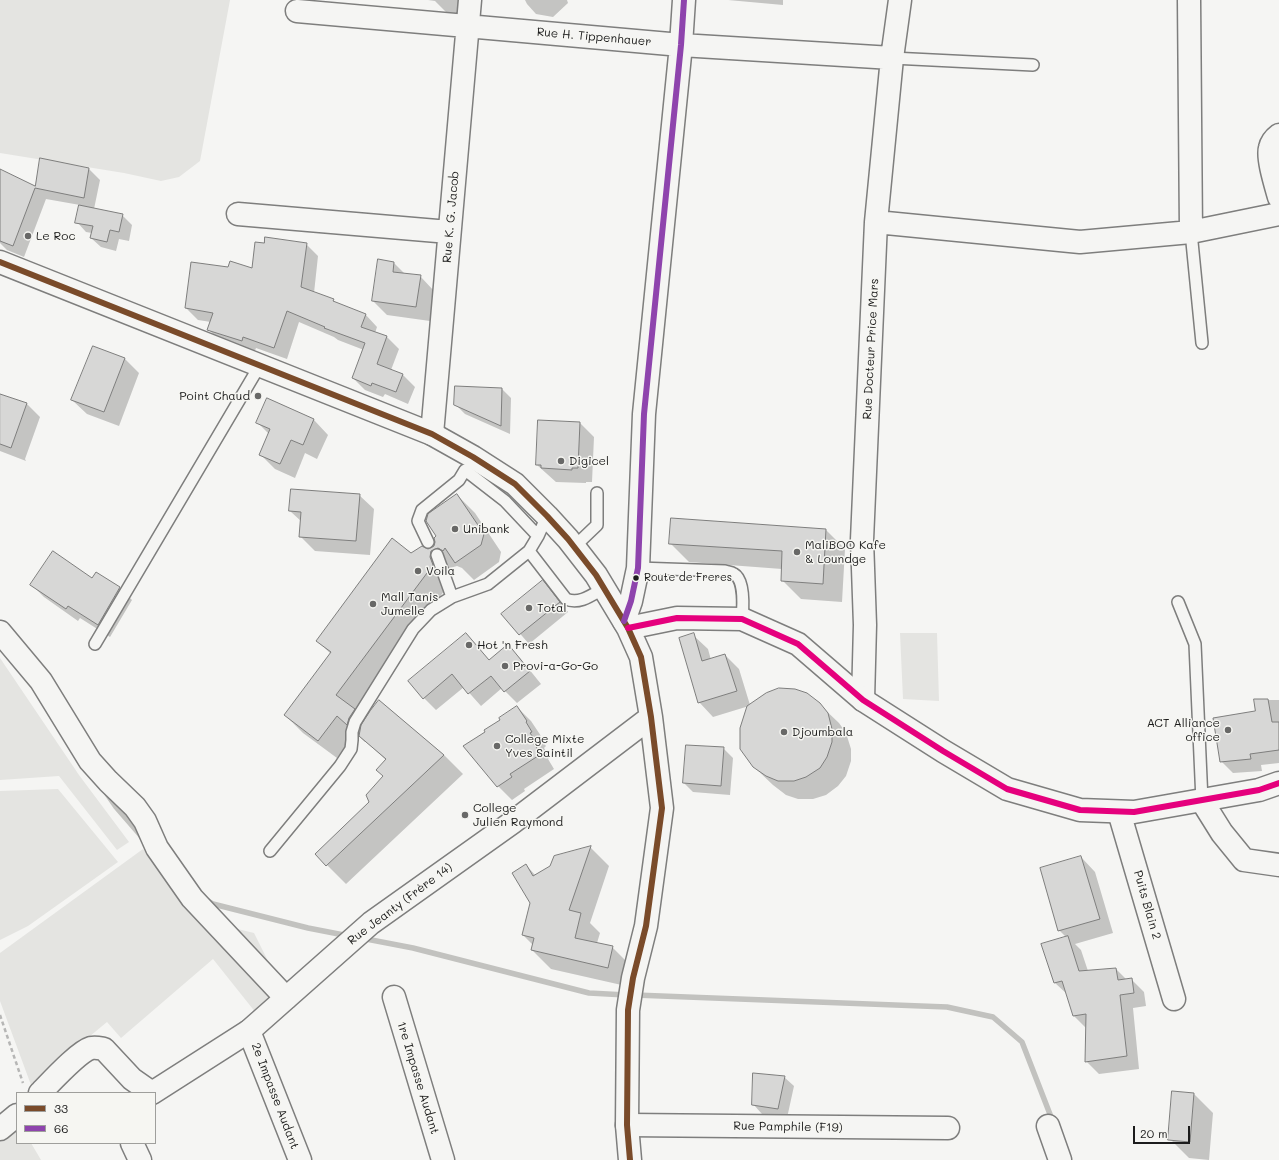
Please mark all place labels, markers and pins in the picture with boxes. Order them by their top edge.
place label: Le Roc [36,229,75,243]
marker: Le Roc [23,231,33,241]
place label: Point Chaud [179,389,250,403]
marker: Point Chaud [253,391,263,401]
place label: Digicel [569,454,609,468]
marker: Digicel [556,456,566,466]
place label: Unibank [463,522,509,536]
marker: Unibank [450,524,460,534]
place label: MaliBOO Kafe & Loundge [805,538,886,566]
marker: MaliBOO Kafe & Loundge [792,547,802,557]
place label: Voila [426,564,455,578]
marker: Voila [413,566,423,576]
place label: Route de Freres [644,571,732,585]
marker: Route de Freres [631,573,641,583]
place label: Mall Tanis Jumelle [381,590,438,618]
marker: Mall Tanis Jumelle [368,599,378,609]
place label: Total [537,601,567,615]
marker: Total [524,603,534,613]
place label: Hot 'n Fresh [477,638,548,652]
marker: Hot 'n Fresh [464,640,474,650]
place label: Provi-a-Go-Go [513,659,598,673]
marker: Provi-a-Go-Go [500,661,510,671]
place label: ACT Alliance office [1147,716,1220,744]
place label: Djoumbala [792,725,853,739]
marker: ACT Alliance office [1223,725,1233,735]
marker: Djoumbala [779,727,789,737]
place label: College Mixte Yves Saintil [505,732,584,760]
marker: College Mixte Yves Saintil [492,741,502,751]
place label: College Julien Raymond [473,801,563,829]
marker: College Julien Raymond [460,810,470,820]

